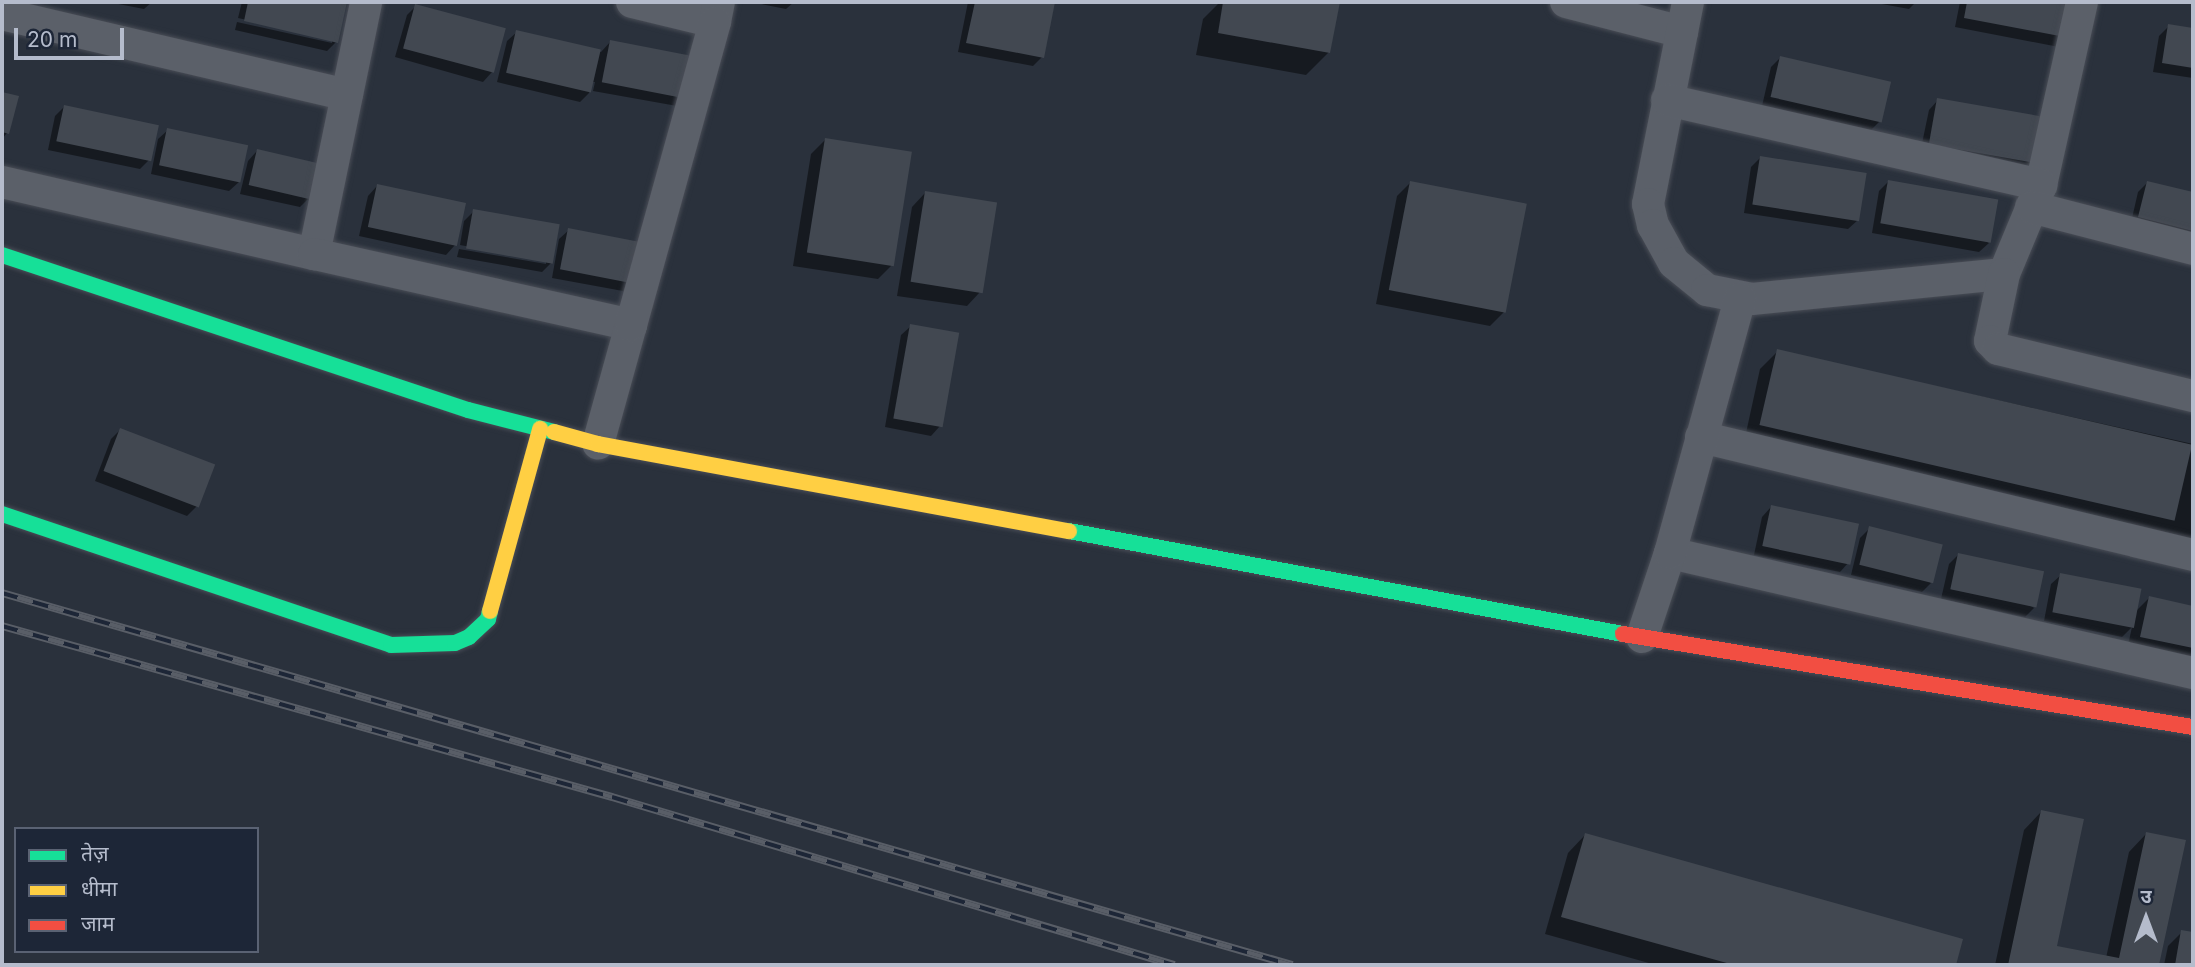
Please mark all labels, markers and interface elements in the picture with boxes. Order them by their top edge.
scale bar [18,14,128,58]
text: 20 m [27,27,77,52]
legend [14,827,259,953]
text: तेज़ [81,841,109,866]
text: धीमा [81,876,117,901]
north arrow [2111,883,2181,953]
text: उ [2140,885,2152,908]
text: जाम [81,911,115,936]

